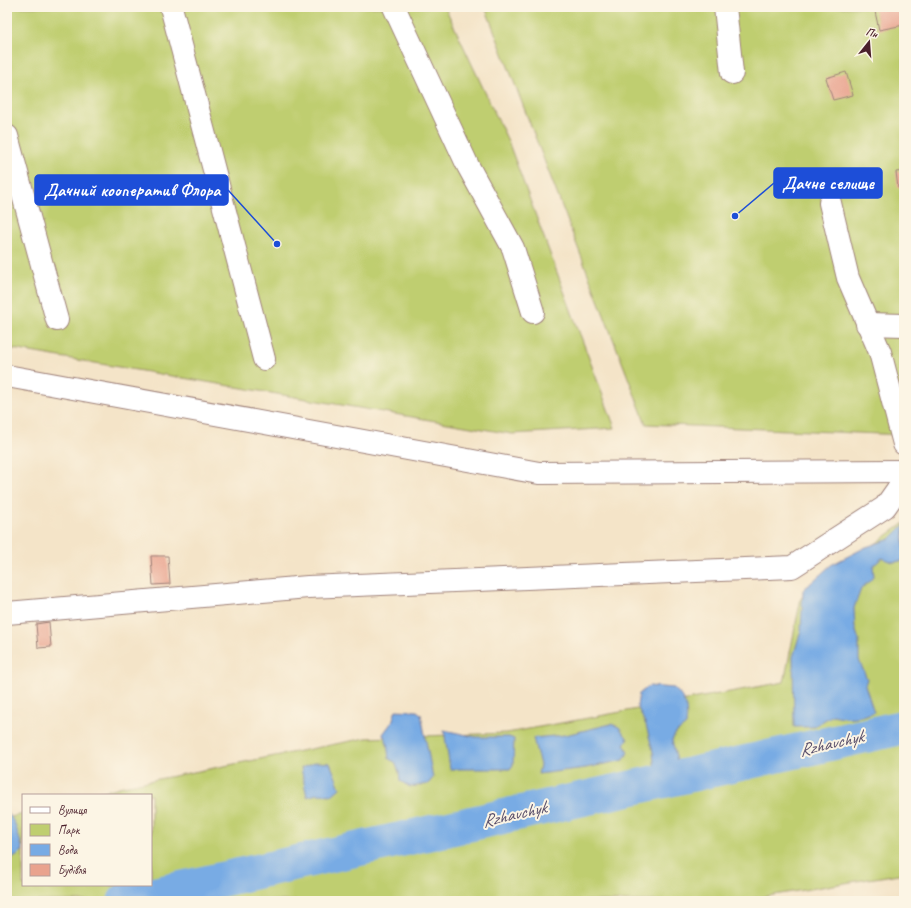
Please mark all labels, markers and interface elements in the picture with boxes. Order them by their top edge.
north arrow [849,22,889,62]
text: Пн [864,24,881,41]
callout: Дачне селище [774,168,882,198]
text: Дачне селище [782,172,876,194]
callout: Дачний кооператив Флора [35,175,228,205]
text: Дачний кооператив Флора [44,179,222,201]
water label: Rzhavchyk [797,724,868,761]
legend [22,794,152,886]
water label: Rzhavchyk [480,795,551,832]
text: Вулиця [58,802,87,818]
text: Парк [58,822,81,838]
text: Вода [58,842,79,858]
text: Будівля [58,862,87,878]

